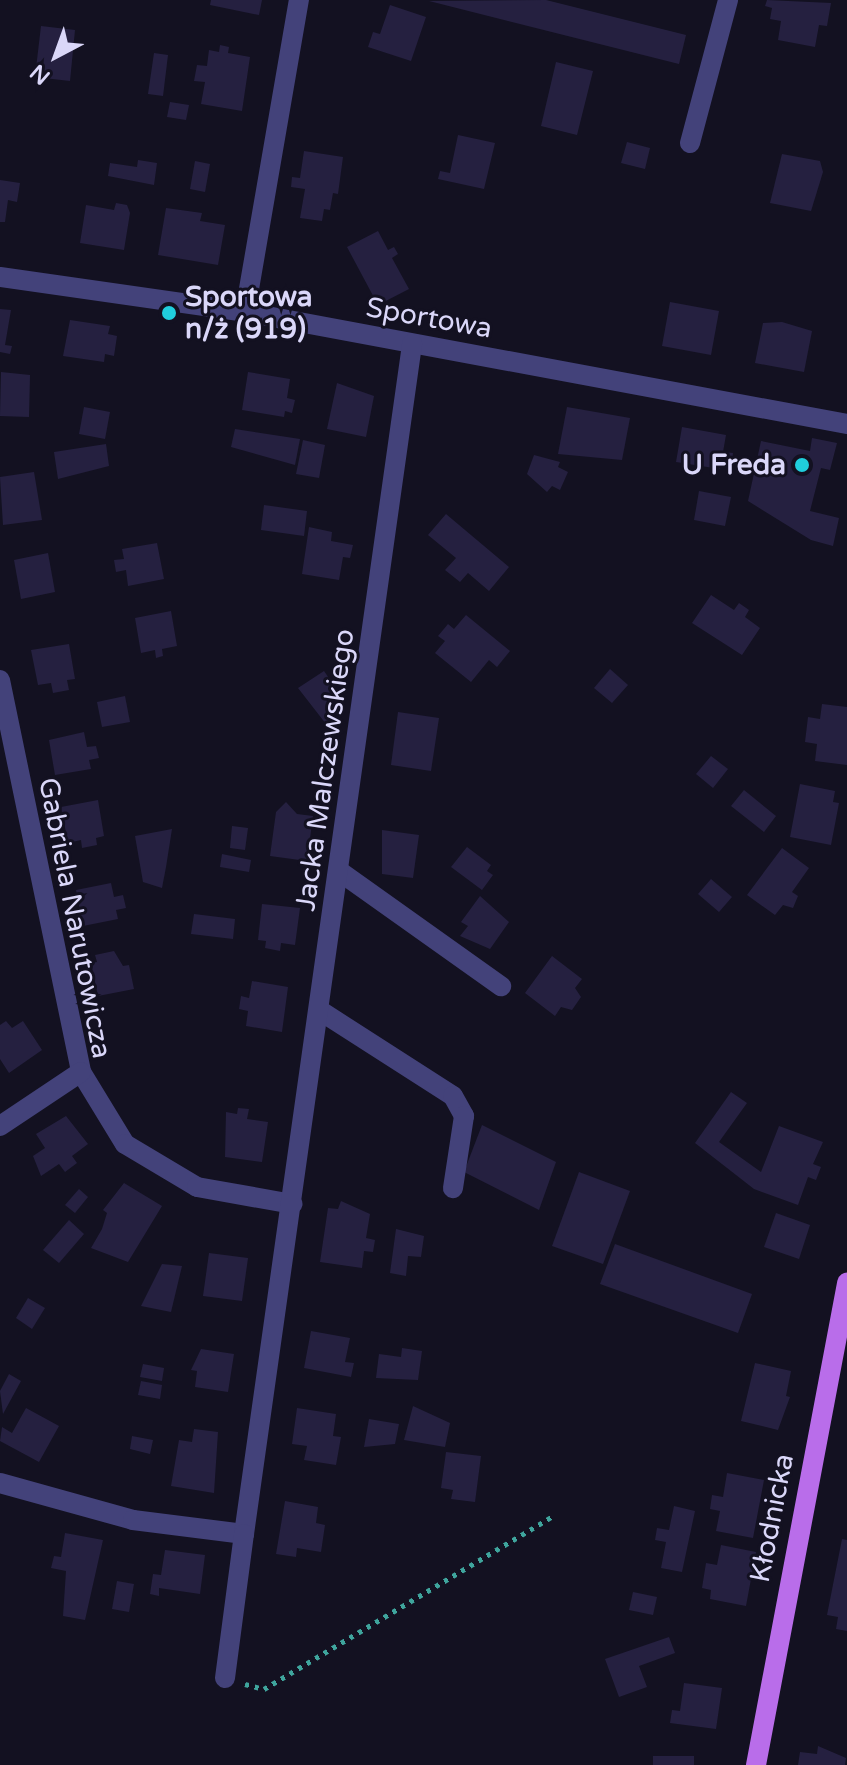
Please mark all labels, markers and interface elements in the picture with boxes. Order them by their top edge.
north arrow [16,16,96,96]
text: N [25,59,55,90]
place label: Sportowa n/ż (919) [185,280,313,346]
street label: Sportowa [363,290,495,346]
marker: Sportowa n/ż (919) [160,304,178,322]
place label: U Freda [682,448,786,482]
marker: U Freda [793,456,811,474]
street label: Jacka Malczewskiego [289,627,361,913]
street label: Gabriela Narutowicza [31,775,119,1061]
street label: Kłodnicka [743,1451,801,1585]

